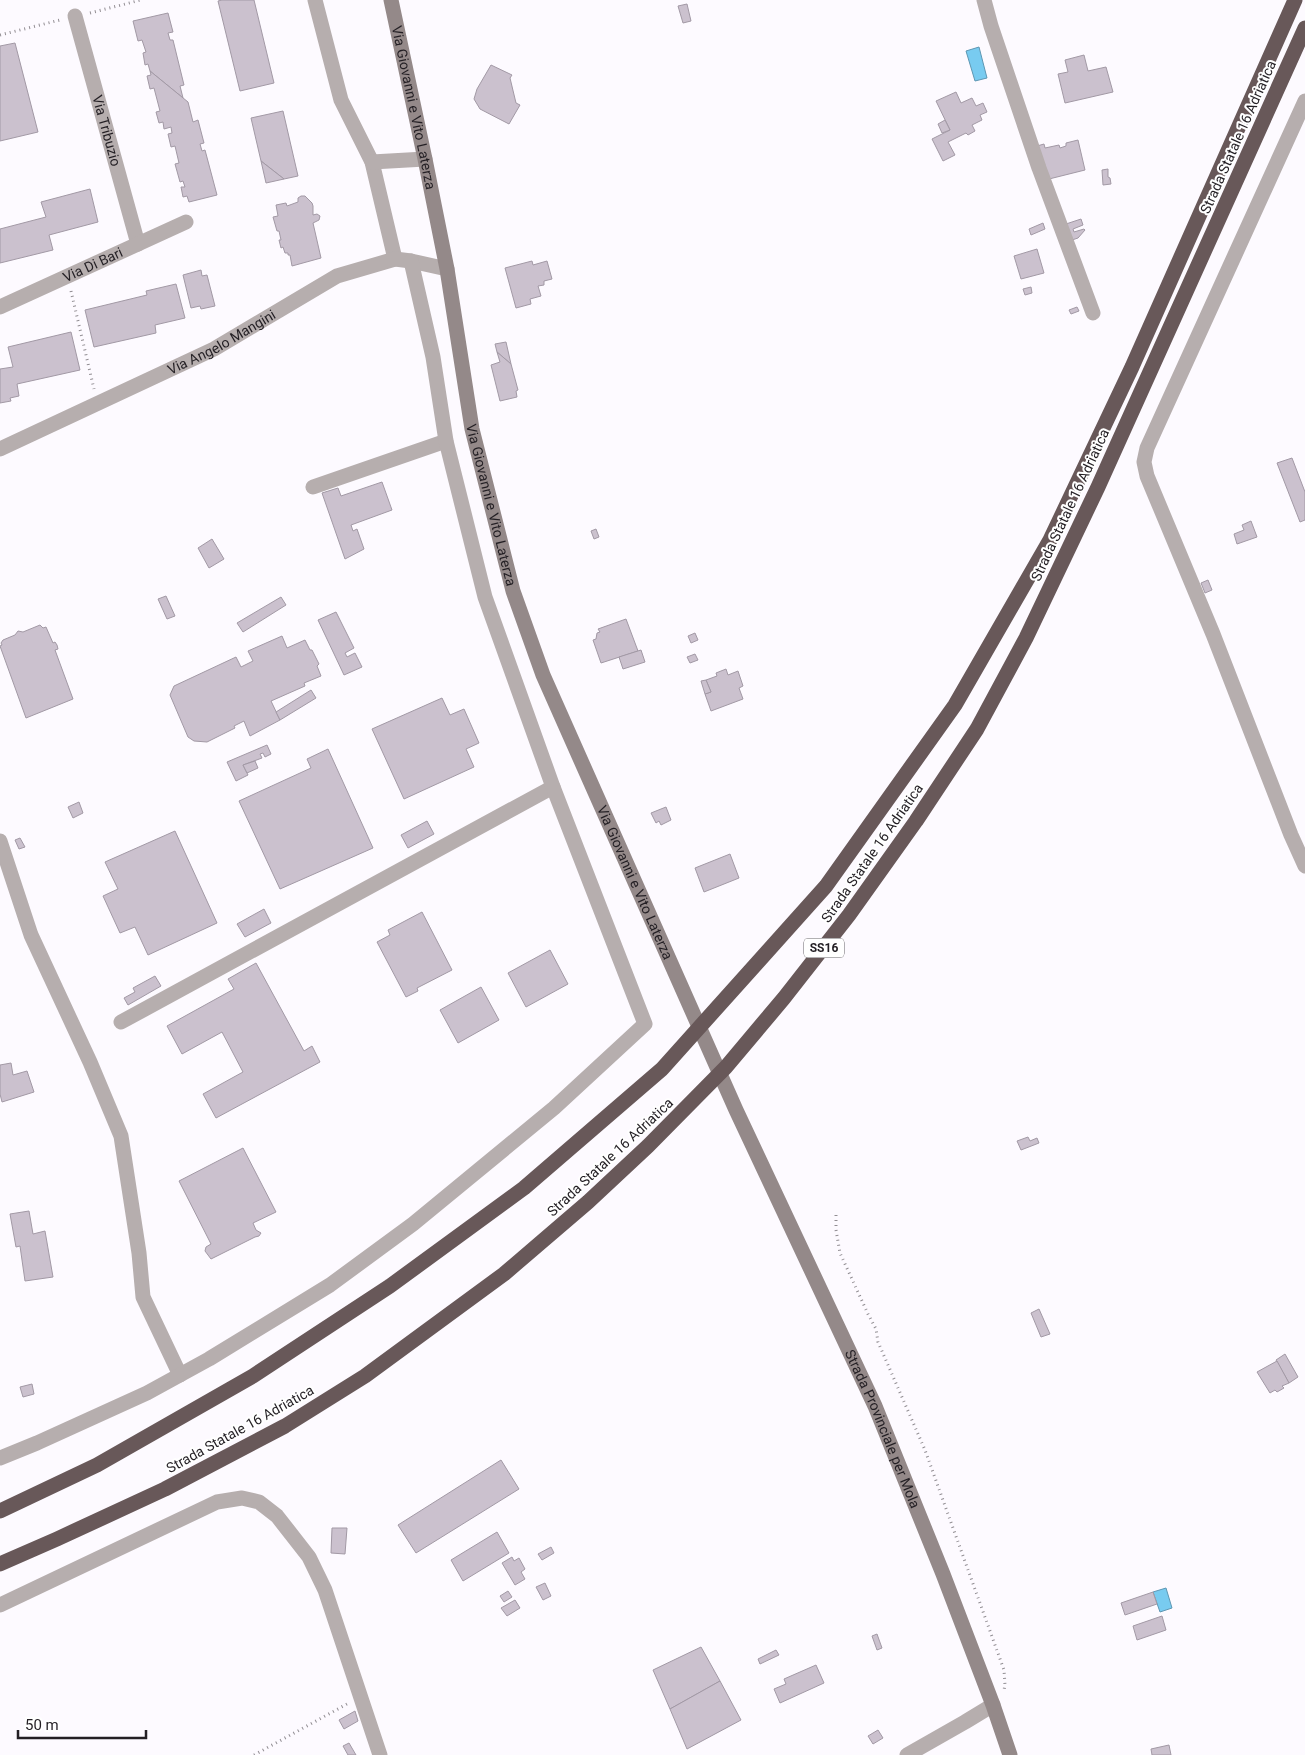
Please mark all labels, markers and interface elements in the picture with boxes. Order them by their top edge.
street label: Via Giovanni e Vito Laterza [389,24,439,191]
street label: Strada Statale 16 Adriatica [1197,58,1279,216]
street label: Via Tribuzio [89,93,124,168]
street label: Via Di Bari [60,244,125,285]
street label: Via Angelo Mangini [165,306,278,378]
street label: Via Giovanni e Vito Laterza [463,423,519,588]
street label: Strada Statale 16 Adriatica [1028,426,1112,584]
street label: Strada Statale 16 Adriatica [818,780,926,926]
street label: Via Giovanni e Vito Laterza [594,803,676,962]
road number: SS16 [804,938,844,958]
street label: Strada Statale 16 Adriatica [544,1095,676,1219]
street label: Strada Provinciale per Mola [842,1347,923,1510]
street label: Strada Statale 16 Adriatica [164,1382,316,1476]
scale bar [18,1708,145,1740]
text: 50 m [25,1716,59,1734]

